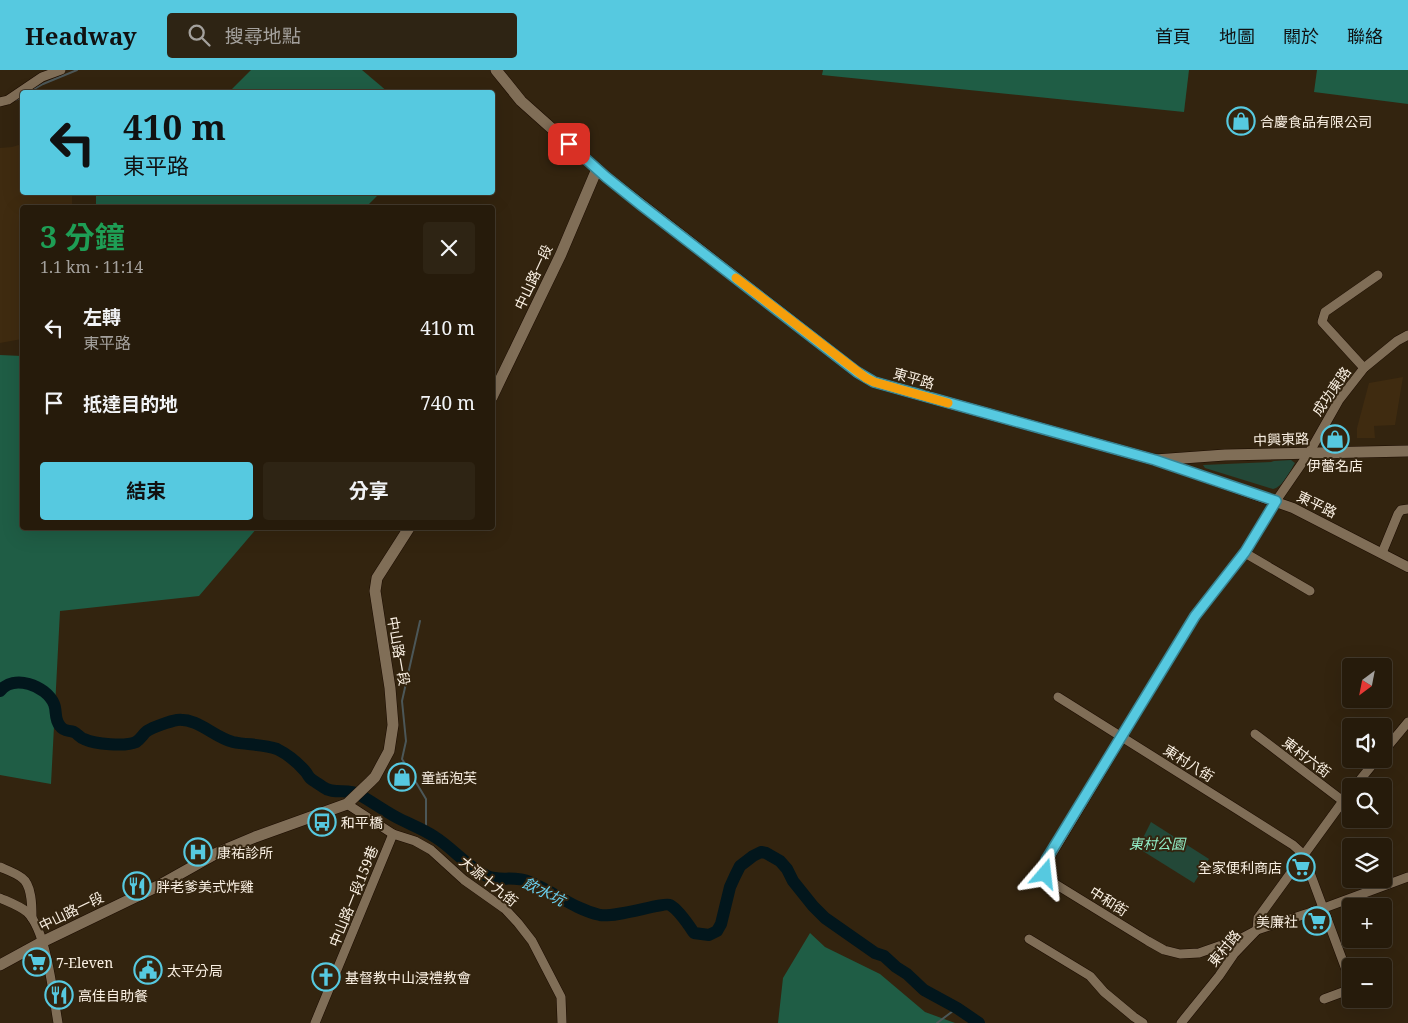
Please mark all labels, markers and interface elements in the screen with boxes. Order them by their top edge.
search box [167,13,517,58]
text: Headway [25,19,137,52]
icon: search [185,21,213,49]
text: 搜尋地點 [225,23,301,49]
text: 首頁 [1155,24,1191,48]
text: 地圖 [1219,24,1255,48]
text: 關於 [1283,24,1319,48]
text: 聯絡 [1347,24,1383,48]
text: 410 m [123,103,226,150]
shop icon: 合慶食品有限公司 [1226,106,1256,136]
icon: left [40,110,105,175]
place label: 合慶食品有限公司 [1260,112,1372,131]
pin [548,123,590,165]
icon: arrive [555,130,583,158]
text: 東平路 [123,150,189,180]
text: 3 分鐘 [40,216,125,257]
button: close [423,222,475,274]
street label: 中山路一段 [510,241,556,313]
text: 1.1 km · 11:14 [40,256,143,278]
text: 左轉 [83,304,121,330]
icon: left [40,314,68,342]
text: 410 m [420,315,475,341]
text: 東平路 [83,332,131,354]
street label: 東平路 [891,363,937,393]
street label: 成功東路 [1307,363,1355,419]
icon: arrive [40,389,68,417]
text: 740 m [420,390,475,416]
text: 抵達目的地 [83,391,178,417]
shop icon: 伊蕾名店 [1320,424,1350,454]
street label: 中興東路 [1253,429,1309,449]
place label: 伊蕾名店 [1307,456,1363,475]
button: 結束 [40,462,253,520]
button: 分享 [263,462,475,520]
street label: 東平路 [1294,486,1340,522]
street label: 中山路一段 [384,615,414,687]
north arrow [1342,658,1392,708]
map controls [1342,658,1392,1008]
button: sound [1342,718,1392,768]
street label: 東村六街 [1279,733,1335,781]
street label: 東村八街 [1160,740,1218,786]
shop icon: 童話泡芙 [387,762,417,792]
place label: 童話泡芙 [421,768,477,787]
button: search [1342,778,1392,828]
bus stop icon: 和平橋 [307,807,337,837]
place label: 和平橋 [341,813,383,832]
park label: 東村公園 [1129,834,1187,853]
hospital icon: 康祐診所 [183,837,213,867]
button: layers [1342,838,1392,888]
place label: 康祐診所 [217,843,273,862]
street label: 中山路一段159巷 [324,843,382,949]
position arrow [1018,847,1070,899]
street label: 大源十九街 [456,852,522,910]
supermarket icon: 全家便利商店 [1286,852,1316,882]
place label: 全家便利商店 [1198,858,1282,877]
restaurant icon: 胖老爹美式炸雞 [122,871,152,901]
water label: 飲水坑 [519,872,570,911]
place label: 胖老爹美式炸雞 [156,877,254,896]
street label: 中和街 [1086,882,1132,920]
street label: 中山路一段 [35,887,107,935]
button: + [1342,898,1392,948]
supermarket icon: 美廉社 [1302,906,1332,936]
place label: 美廉社 [1256,912,1298,931]
street label: 東村路 [1203,926,1245,970]
supermarket icon: 7-Eleven [22,947,52,977]
place label: 7-Eleven [56,953,113,972]
public building icon: 太平分局 [133,955,163,985]
button: − [1342,958,1392,1008]
place label: 太平分局 [167,961,223,980]
church icon: 基督教中山浸禮教會 [311,962,341,992]
place label: 基督教中山浸禮教會 [345,968,471,987]
restaurant icon: 高佳自助餐 [44,980,74,1010]
place label: 高佳自助餐 [78,986,148,1005]

